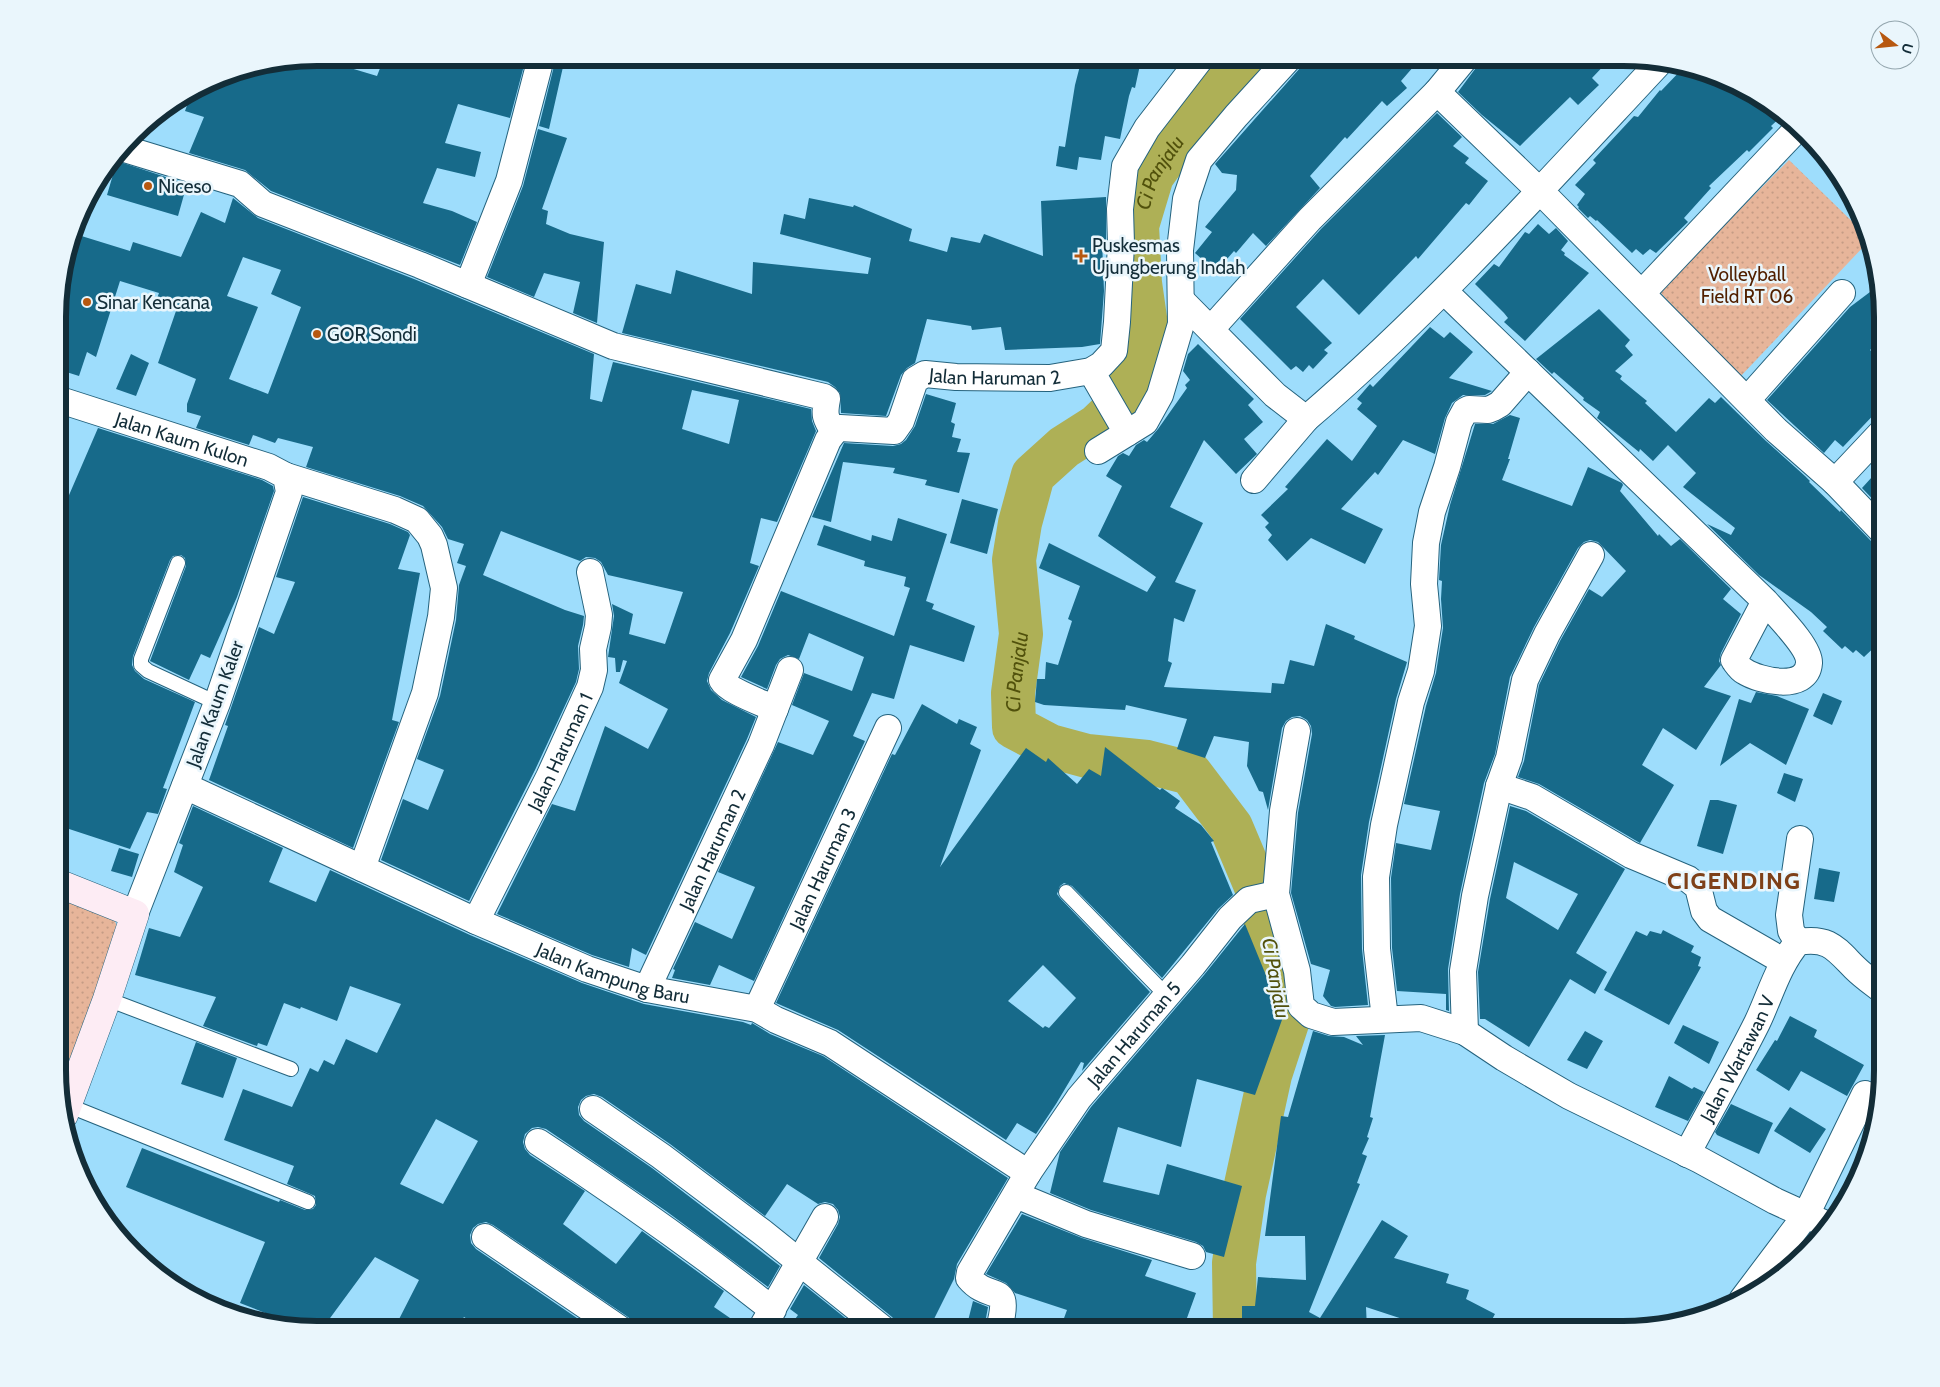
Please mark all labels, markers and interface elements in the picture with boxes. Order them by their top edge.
north arrow [1870,20,1920,70]
text: U [1897,41,1918,56]
water label: Ci Panjalu [1131,131,1189,212]
place label: Niceso [158,175,212,198]
marker: Niceso [142,180,154,192]
place label: Puskesmas Ujungberung Indah [1092,234,1245,279]
marker: Puskesmas Ujungberung Indah [1074,249,1088,263]
park label: Volleyball Field RT 06 [1701,263,1793,308]
place label: Sinar Kencana [97,291,210,314]
marker: Sinar Kencana [81,296,93,308]
place label: GOR Sondi [327,323,417,346]
marker: GOR Sondi [311,328,323,340]
street label: Jalan Haruman 2 [927,363,1062,390]
street label: Jalan Kaum Kulon [111,407,252,471]
water label: Ci Panjalu [1001,630,1033,713]
street label: Jalan Kaum Kaler [181,638,249,771]
street label: Jalan Haruman 1 [522,689,597,815]
street label: Jalan Haruman 2 [674,785,750,915]
street label: Jalan Haruman 3 [784,804,861,934]
district label: CIGENDING [1667,866,1801,895]
water label: Ci Panjalu [1257,936,1295,1020]
street label: Jalan Kampung Baru [532,937,692,1008]
street label: Jalan Haruman 5 [1082,977,1185,1092]
street label: Jalan Wartawan V [1695,992,1779,1127]

